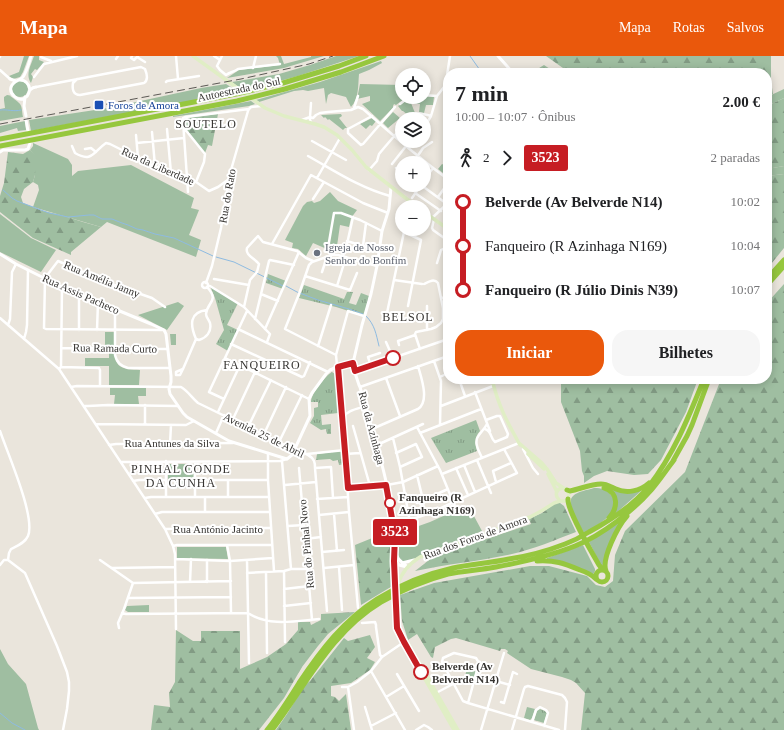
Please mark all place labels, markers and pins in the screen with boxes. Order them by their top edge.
marker: Foros de Amora [93,99,105,111]
place label: Foros de Amora [108,99,179,111]
place label: Igreja de Nosso Senhor do Bonfim [325,241,407,266]
marker: Igreja de Nosso Senhor do Bonfim [312,248,322,258]
unlabelled marker [385,350,401,366]
place label: Fanqueiro (R Azinhaga N169) [399,491,475,517]
marker: Fanqueiro (R Azinhaga N169) [384,497,396,509]
place label: Belverde (Av Belverde N14) [432,660,499,686]
marker: Belverde (Av Belverde N14) [413,664,429,680]

